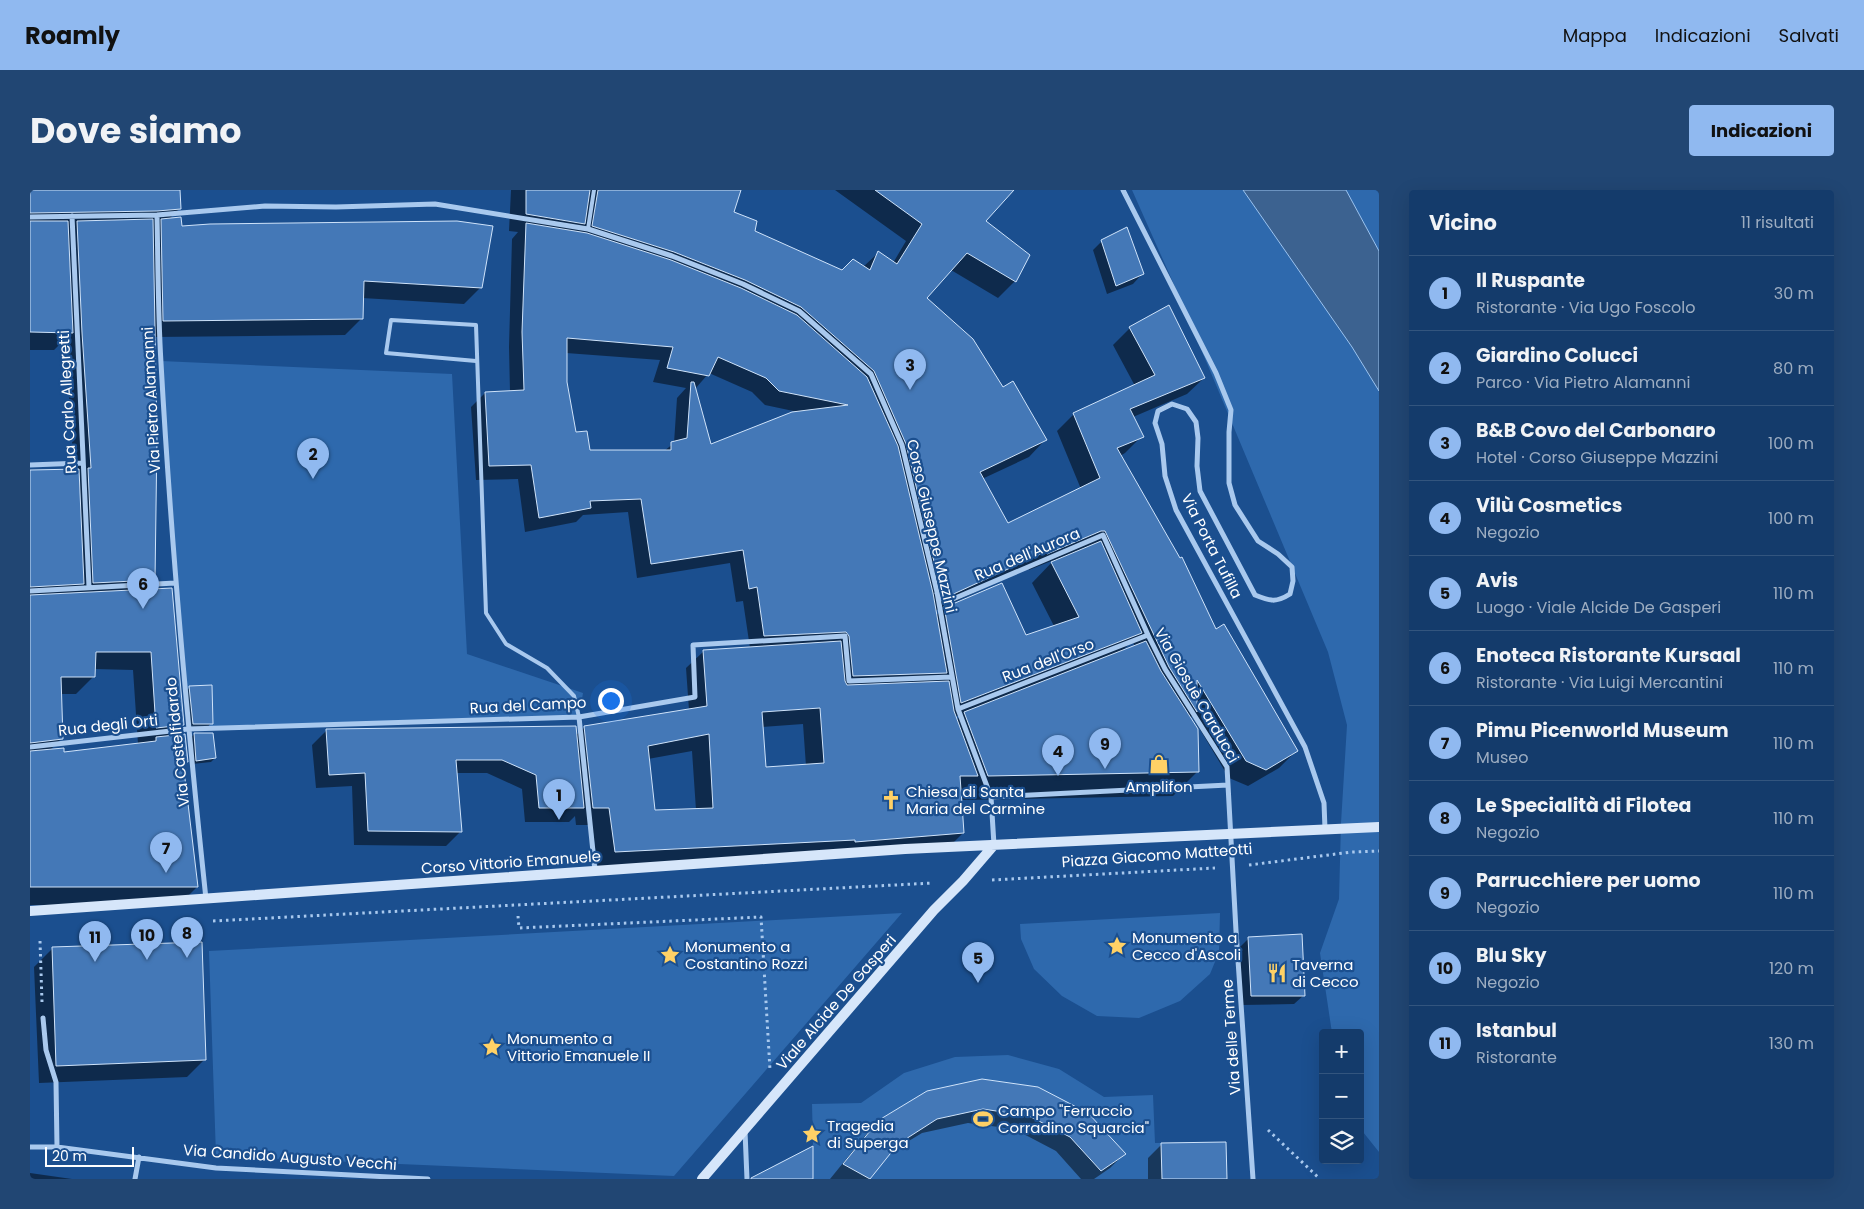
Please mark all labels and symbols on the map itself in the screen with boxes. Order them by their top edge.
street label: Via Pietro Alamanni [137,326,165,474]
street label: Rua Carlo Allegretti [53,330,81,474]
pin: 3 [894,349,926,390]
street label: Corso Giuseppe Mazzini [902,437,962,615]
pin: 2 [297,438,329,479]
street label: Via Porta Tufilla [1176,490,1248,602]
street label: Rua dell'Aurora [971,522,1083,586]
pin: 6 [127,568,159,609]
street label: Via Giosuè Carducci [1150,624,1244,766]
street label: Rua dell'Orso [999,633,1097,687]
street label: Via Castelfidardo [160,676,194,808]
your location [598,688,624,714]
street label: Rua del Campo [469,691,587,719]
street label: Rua degli Orti [57,709,159,741]
pin: 9 [1089,728,1121,769]
pin: 4 [1042,735,1074,776]
shop icon: Amplifon [1148,753,1170,775]
place label: Amplifon [1125,776,1193,797]
pin: 1 [543,779,575,820]
place label: Chiesa di Santa Maria del Carmine [906,781,1045,819]
church icon: Chiesa di Santa Maria del Carmine [880,789,902,811]
pin: 7 [150,832,182,873]
street label: Piazza Giacomo Matteotti [1061,838,1253,872]
street label: Corso Vittorio Emanuele [420,845,602,879]
pin: 8 [171,917,203,958]
pin: 10 [131,919,163,960]
pin: 11 [79,921,111,962]
place label: Monumento a Cecco d'Ascoli [1132,927,1241,965]
street label: Viale Alcide De Gasperi [771,930,901,1074]
place icon: Monumento a Cecco d'Ascoli [1106,935,1128,957]
place label: Monumento a Costantino Rozzi [685,936,808,974]
pin: 5 [962,942,994,983]
place icon: Monumento a Costantino Rozzi [659,944,681,966]
place label: Taverna di Cecco [1292,954,1359,992]
restaurant icon: Taverna di Cecco [1266,962,1288,984]
street label: Via delle Terme [1216,978,1246,1096]
place label: Monumento a Vittorio Emanuele II [507,1028,650,1066]
place icon: Monumento a Vittorio Emanuele II [481,1036,503,1058]
place label: Campo "Ferruccio Corradino Squarcia" [998,1100,1149,1138]
sports icon: Campo "Ferruccio Corradino Squarcia" [972,1108,994,1130]
place label: Tragedia di Superga [827,1115,909,1153]
place icon: Tragedia di Superga [801,1123,823,1145]
street label: Via Candido Augusto Vecchi [182,1139,398,1175]
scale bar [45,1144,134,1167]

